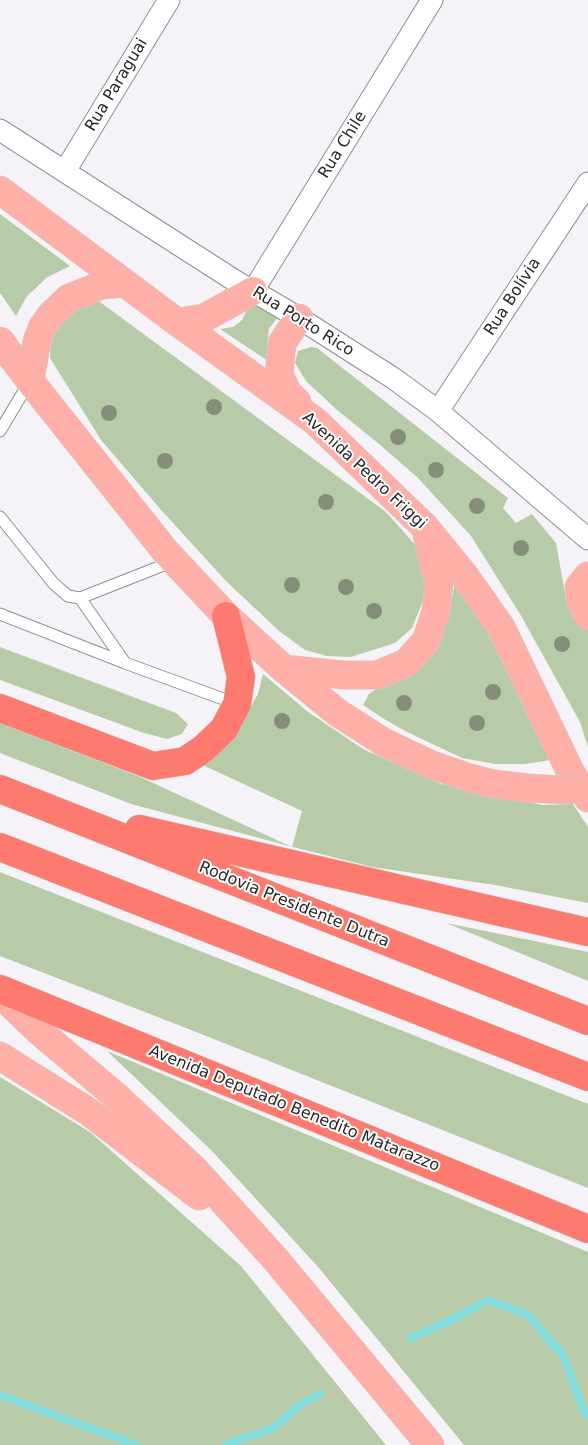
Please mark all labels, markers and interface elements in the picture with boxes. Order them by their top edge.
street label: Rua Paraguai [82,35,152,135]
street label: Rua Chile [315,108,371,182]
street label: Rua Bolívia [481,255,545,339]
street label: Rua Porto Rico [249,283,357,361]
street label: Avenida Pedro Friggi [298,408,430,534]
street label: Rodovia Presidente Dutra [196,858,392,952]
street label: Avenida Deputado Benedito Matarazzo [146,1042,442,1176]

